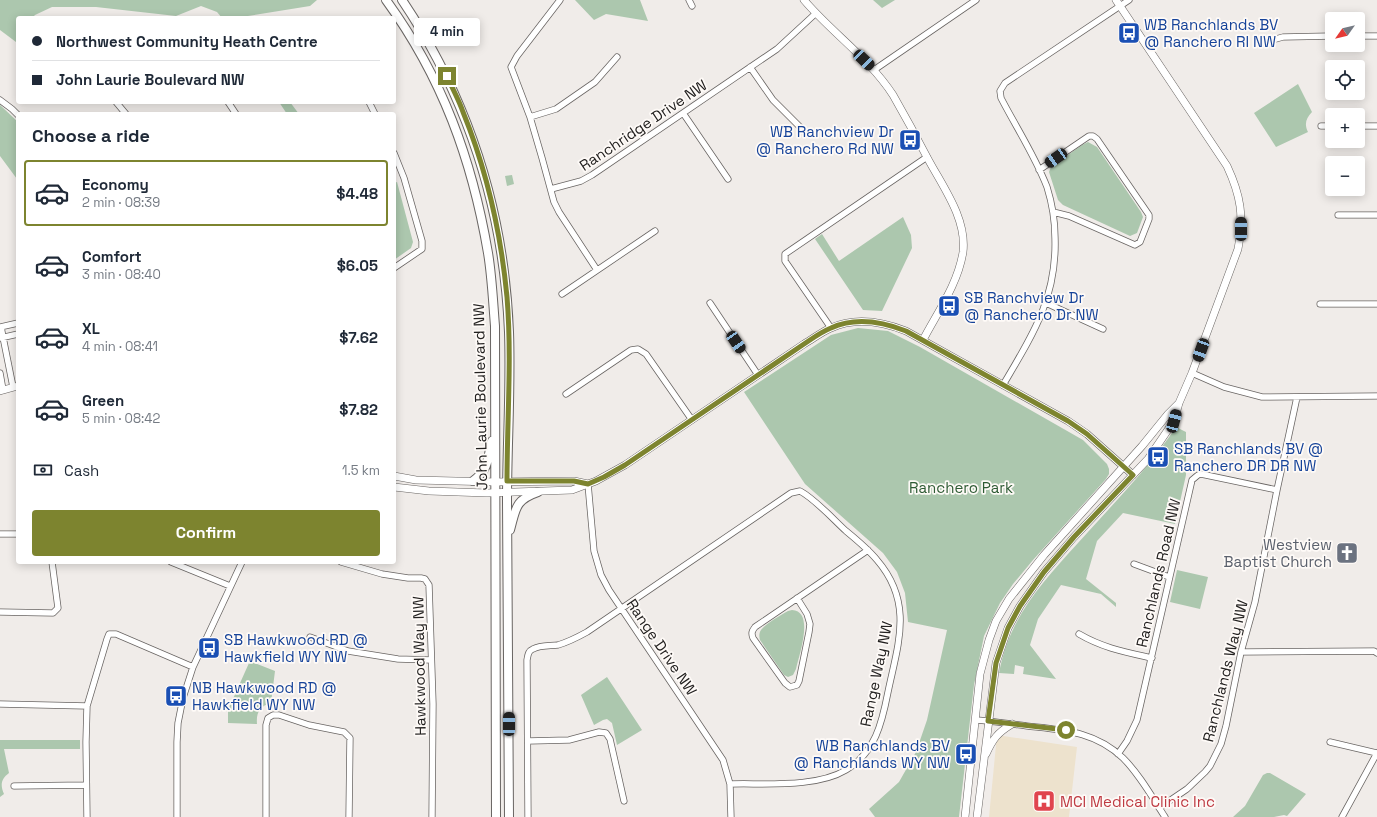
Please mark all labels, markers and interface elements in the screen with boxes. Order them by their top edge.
north arrow [1325,12,1365,52]
map controls [1325,12,1365,196]
place label: WB Ranchlands BV @ Ranchero RI NW [1144,15,1278,51]
callout: 4 min [414,18,480,46]
bus stop icon: WB Ranchlands BV @ Ranchero RI NW [1116,20,1142,46]
text: 4 min [430,23,464,40]
text: Northwest Community Heath Centre [56,32,318,51]
car [851,47,877,73]
button: locate [1325,60,1365,100]
route end [438,67,456,85]
text: John Laurie Boulevard NW [56,70,244,89]
street label: Ranchridge Drive NW [576,75,710,175]
button: + [1325,108,1365,148]
place label: WB Ranchview Dr @ Ranchero Rd NW [756,122,894,158]
text: Choose a ride [32,124,150,147]
bus stop icon: WB Ranchview Dr @ Ranchero Rd NW [897,127,923,153]
car [1043,146,1069,170]
button: − [1325,156,1365,196]
icon: car [34,175,70,211]
text: Economy [82,175,149,194]
text: $4.48 [336,184,378,203]
text: 2 min · 08:39 [82,194,160,211]
car [1235,217,1247,241]
icon: car [34,247,70,283]
text: Comfort [82,247,142,266]
text: $6.05 [337,256,378,275]
text: 3 min · 08:40 [82,266,161,283]
place label: SB Ranchview Dr @ Ranchero Dr NW [964,288,1099,324]
bus stop icon: SB Ranchview Dr @ Ranchero Dr NW [936,293,962,319]
street label: John Laurie Boulevard NW [469,303,491,491]
icon: car [34,319,70,355]
text: XL [82,319,100,338]
text: $7.62 [339,328,378,347]
car [724,329,748,355]
car [1191,337,1211,363]
text: 4 min · 08:41 [82,338,158,355]
icon: car [34,391,70,427]
text: Green [82,391,124,410]
text: $7.82 [339,400,378,419]
car [1165,408,1183,434]
text: 5 min · 08:42 [82,410,160,427]
place label: SB Ranchlands BV @ Ranchero DR DR NW [1174,439,1323,475]
bus stop icon: SB Ranchlands BV @ Ranchero DR DR NW [1145,444,1171,470]
icon: cash [32,459,54,481]
text: Cash [64,461,99,480]
text: 1.5 km [342,462,380,479]
park label: Ranchero Park [909,478,1013,497]
street label: Ranchlands Road NW [1132,497,1184,649]
button: Confirm [32,510,380,556]
place label: Westview Baptist Church [1224,535,1332,571]
church icon: Westview Baptist Church [1334,540,1360,566]
street label: Range Drive NW [623,595,701,699]
street label: Hawkwood Way NW [408,596,430,736]
street label: Ranchlands Way NW [1198,598,1252,744]
street label: Range Way NW [856,620,896,728]
place label: SB Hawkwood RD @ Hawkfield WY NW [224,630,368,666]
bus stop icon: SB Hawkwood RD @ Hawkfield WY NW [196,635,222,661]
place label: NB Hawkwood RD @ Hawkfield WY NW [192,678,337,714]
bus stop icon: NB Hawkwood RD @ Hawkfield WY NW [163,683,189,709]
car [503,712,515,736]
route start [1057,721,1075,739]
place label: WB Ranchlands BV @ Ranchlands WY NW [793,736,950,772]
bus stop icon: WB Ranchlands BV @ Ranchlands WY NW [953,741,979,767]
hospital icon: MCI Medical Clinic Inc [1031,788,1057,814]
place label: MCI Medical Clinic Inc [1060,792,1215,811]

